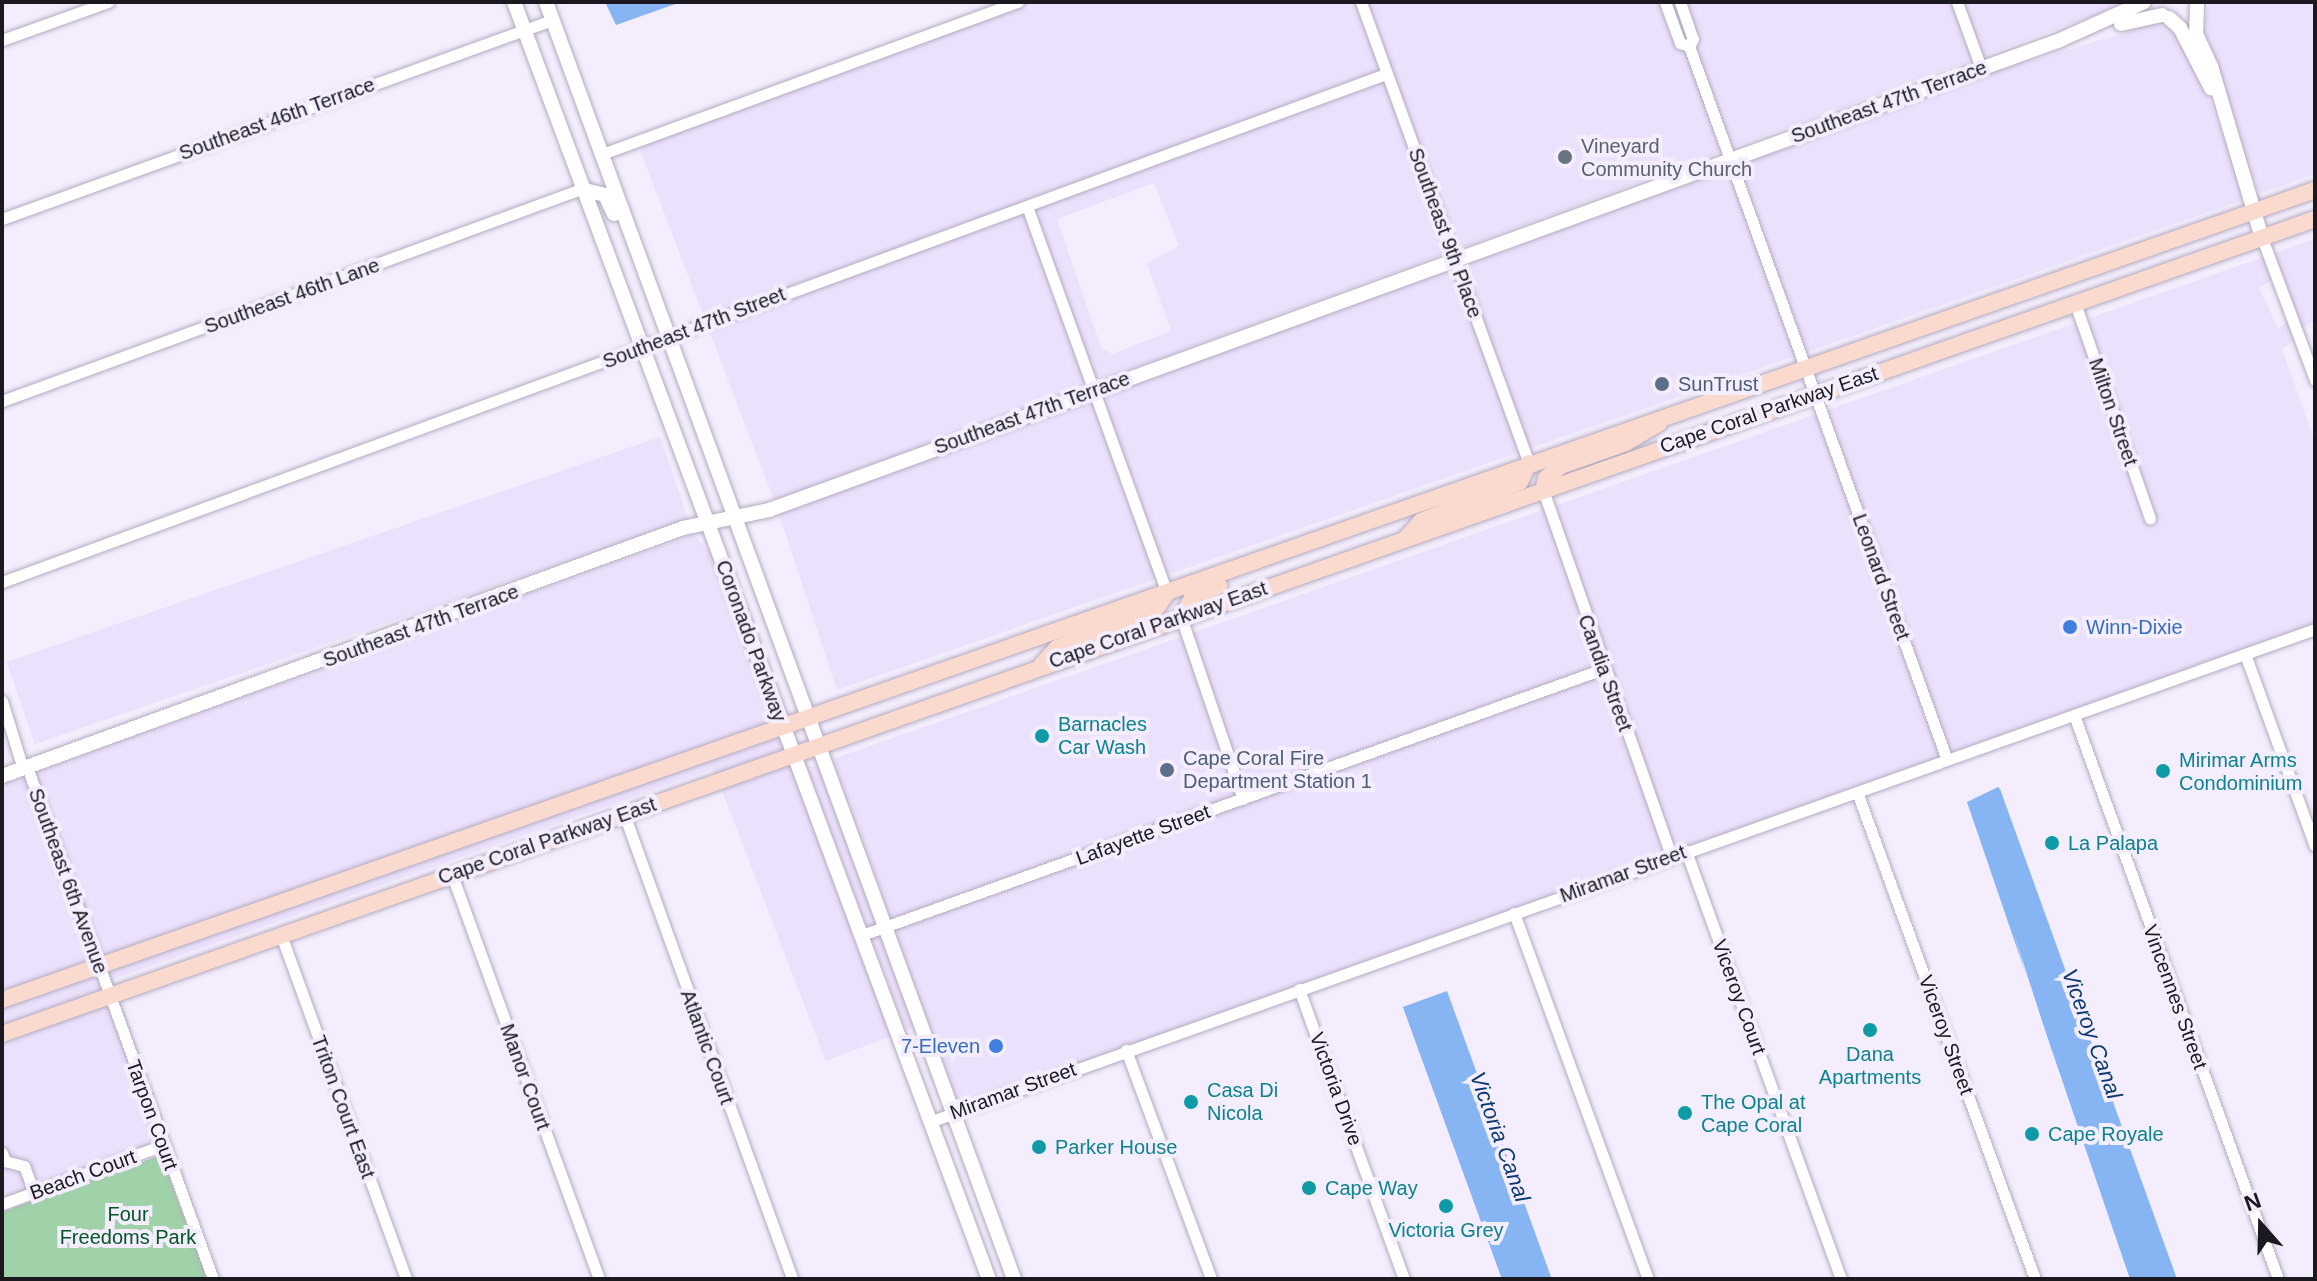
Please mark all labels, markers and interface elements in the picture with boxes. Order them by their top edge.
street label: Southeast 47th Terrace [1788,55,1990,149]
street label: Southeast 46th Terrace [176,72,378,166]
place label: Vineyard Community Church [1581,134,1752,181]
street label: Southeast 9th Place [1403,145,1487,321]
marker: Vineyard Community Church [1556,148,1574,166]
street label: Southeast 46th Lane [201,253,383,339]
street label: Southeast 47th Street [599,282,789,374]
street label: Milton Street [2083,355,2143,469]
street label: Cape Coral Parkway East [1657,361,1881,459]
street label: Southeast 47th Terrace [931,366,1133,460]
place label: SunTrust [1678,372,1758,396]
marker: SunTrust [1653,375,1671,393]
street label: Leonard Street [1847,511,1915,643]
street label: Coronado Parkway [711,557,791,725]
street label: Cape Coral Parkway East [1046,576,1270,674]
street label: Southeast 47th Terrace [320,579,522,673]
street label: Candia Street [1573,611,1637,735]
place label: Winn-Dixie [2086,615,2183,639]
marker: Winn-Dixie [2061,618,2079,636]
place label: Barnacles Car Wash [1058,712,1147,759]
marker: Barnacles Car Wash [1033,727,1051,745]
place label: Cape Coral Fire Department Station 1 [1183,746,1372,793]
place label: Mirimar Arms Condominium [2179,748,2302,795]
marker: Cape Coral Fire Department Station 1 [1158,761,1176,779]
marker: Mirimar Arms Condominium [2154,762,2172,780]
street label: Southeast 6th Avenue [23,785,113,977]
street label: Cape Coral Parkway East [435,792,659,890]
street label: Lafayette Street [1073,800,1213,870]
place label: La Palapa [2068,831,2158,855]
marker: La Palapa [2043,834,2061,852]
street label: Miramar Street [1557,840,1689,908]
street label: Vincennes Street [2138,922,2212,1072]
street label: Viceroy Court [1707,936,1771,1058]
water label: Viceroy Canal [2056,965,2128,1103]
street label: Viceroy Street [1913,972,1979,1098]
street label: Atlantic Court [675,986,739,1108]
street label: Manor Court [495,1021,555,1133]
marker: Dana Apartments [1861,1021,1879,1039]
street label: Victoria Drive [1304,1029,1368,1149]
street label: Triton Court East [306,1032,380,1182]
place label: 7-Eleven [901,1034,980,1058]
marker: 7-Eleven [987,1037,1005,1055]
place label: Dana Apartments [1819,1042,1921,1089]
street label: Tarpon Court [121,1057,183,1173]
street label: Miramar Street [947,1057,1079,1125]
water label: Victoria Canal [1464,1068,1536,1206]
place label: Casa Di Nicola [1207,1078,1278,1125]
place label: The Opal at Cape Coral [1701,1090,1806,1137]
marker: Casa Di Nicola [1182,1093,1200,1111]
marker: The Opal at Cape Coral [1676,1104,1694,1122]
place label: Cape Royale [2048,1122,2164,1146]
marker: Cape Royale [2023,1125,2041,1143]
place label: Parker House [1055,1135,1177,1159]
marker: Parker House [1030,1138,1048,1156]
street label: Beach Court [27,1145,139,1205]
place label: Cape Way [1325,1176,1418,1200]
marker: Cape Way [1300,1179,1318,1197]
north arrow [2221,1185,2301,1265]
text: N [2241,1188,2264,1216]
marker: Victoria Grey [1437,1197,1455,1215]
park label: Four Freedoms Park [60,1202,196,1249]
place label: Victoria Grey [1388,1218,1504,1242]

